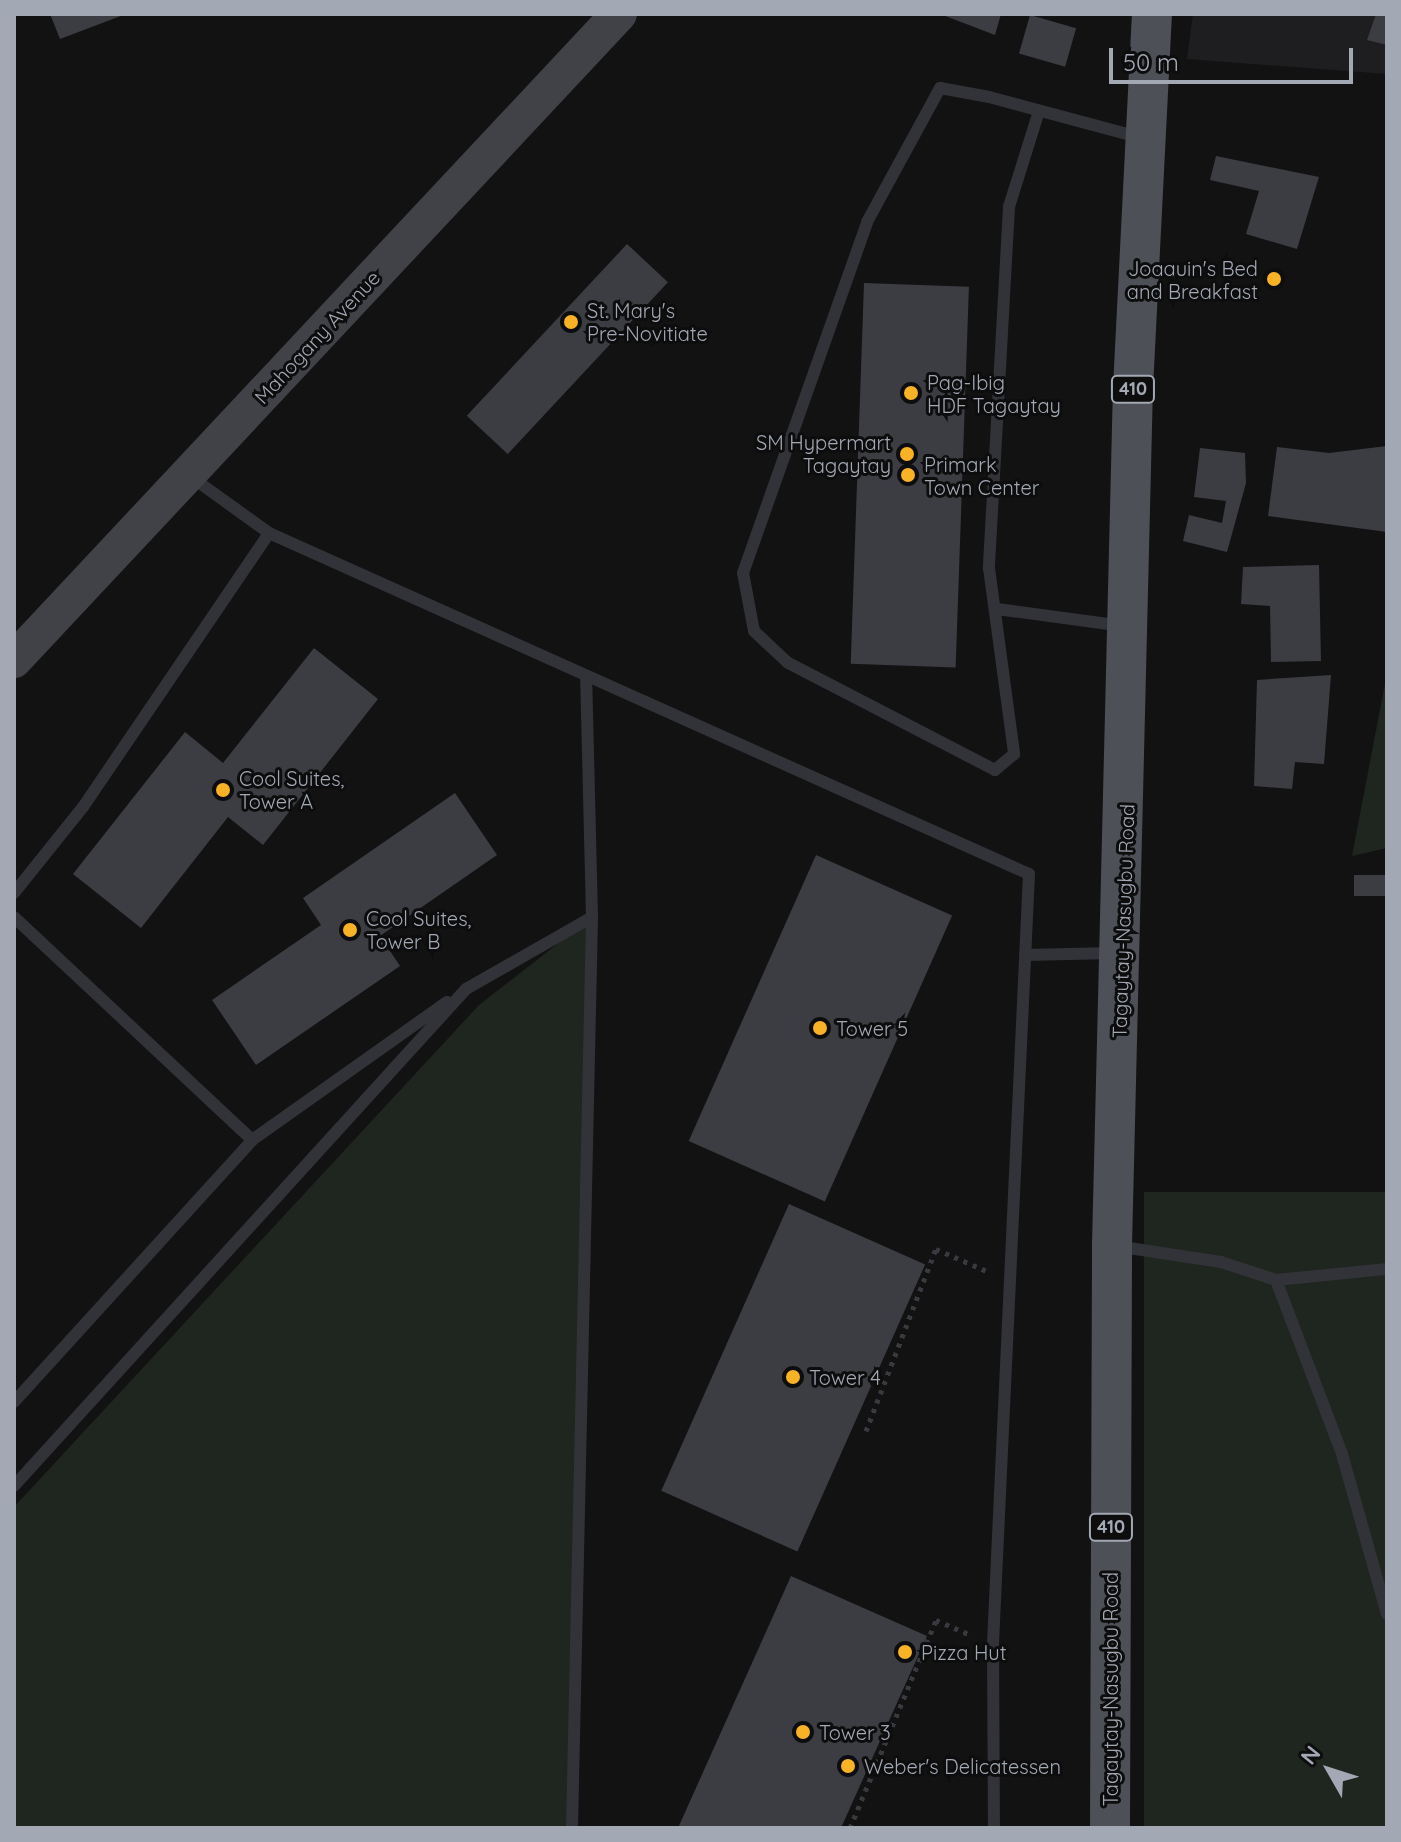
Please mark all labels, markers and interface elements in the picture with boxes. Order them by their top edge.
scale bar [1113,32,1357,82]
text: 50 m [1123,47,1179,77]
place label: Joaquin's Bed and Breakfast [1127,256,1258,303]
street label: Mahogany Avenue [249,265,385,409]
marker: Joaquin's Bed and Breakfast [1265,270,1283,288]
place label: St. Mary's Pre-Novitiate [587,298,708,345]
marker: St. Mary's Pre-Novitiate [562,313,580,331]
place label: Pag-Ibig HDF Tagaytay [927,370,1061,417]
road number: 410 [1109,375,1157,403]
marker: Pag-Ibig HDF Tagaytay [902,384,920,402]
place label: SM Hypermart Tagaytay [756,430,891,477]
marker: SM Hypermart Tagaytay [898,445,916,463]
place label: Primark Town Center [924,452,1039,499]
marker: Primark Town Center [899,466,917,484]
place label: Cool Suites, Tower A [239,766,344,813]
marker: Cool Suites, Tower A [214,781,232,799]
street label: Tagaytay-Nasugbu Road [1107,803,1139,1039]
place label: Cool Suites, Tower B [366,906,471,953]
marker: Cool Suites, Tower B [341,921,359,939]
place label: Tower 5 [836,1016,908,1040]
marker: Tower 5 [811,1019,829,1037]
place label: Tower 4 [809,1365,881,1389]
marker: Tower 4 [784,1368,802,1386]
road number: 410 [1087,1513,1135,1541]
street label: Tagaytay-Nasugbu Road [1098,1572,1122,1806]
place label: Pizza Hut [921,1640,1006,1664]
marker: Pizza Hut [896,1643,914,1661]
place label: Tower 3 [819,1720,891,1744]
marker: Tower 3 [794,1723,812,1741]
north arrow [1289,1730,1369,1810]
text: N [1294,1740,1326,1770]
place label: Weber's Delicatessen [864,1754,1061,1778]
marker: Weber's Delicatessen [839,1757,857,1775]

